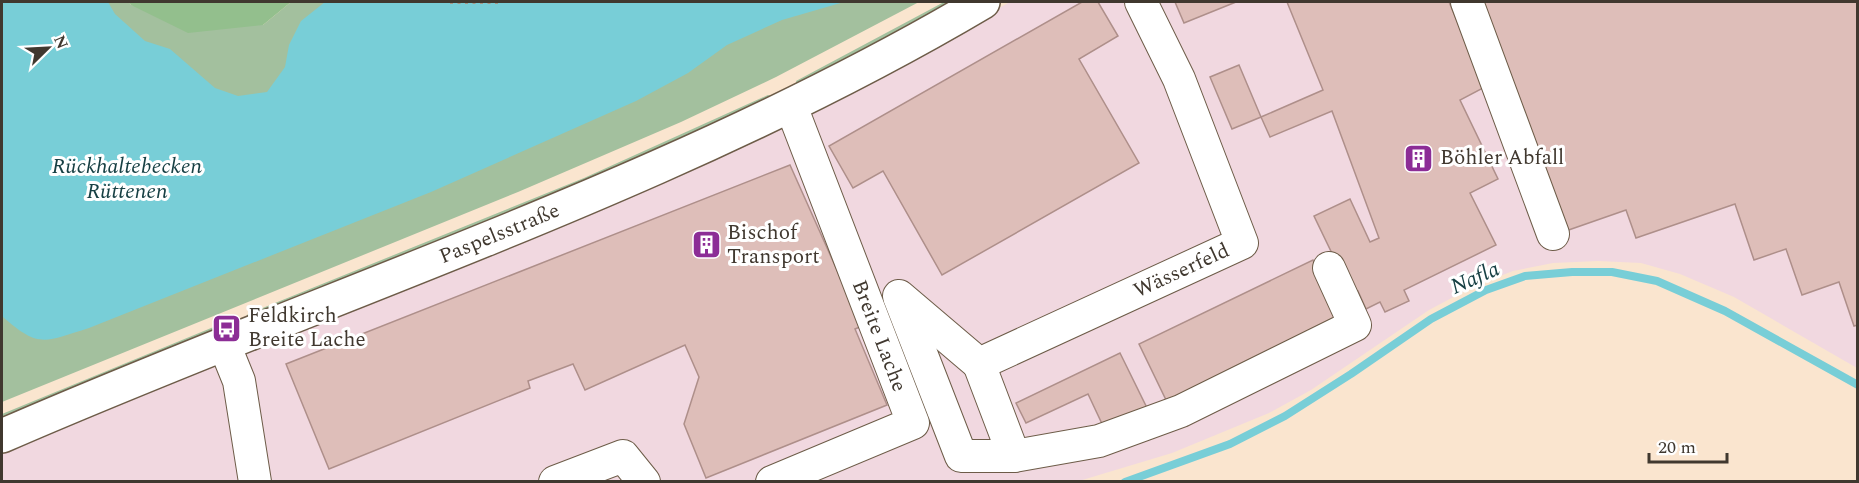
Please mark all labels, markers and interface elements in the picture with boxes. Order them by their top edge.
north arrow [18,18,78,78]
text: N [47,31,74,53]
building icon: Böhler Abfall [1403,142,1435,174]
place label: Böhler Abfall [1440,142,1564,174]
water label: Rückhaltebecken Rüttenen [52,150,203,208]
street label: Paspelsstraße [434,195,565,273]
place label: Bischof Transport [727,217,820,273]
building icon: Bischof Transport [690,229,722,261]
street label: Wässerfeld [1128,235,1235,307]
water label: Nafla [1445,253,1505,303]
street label: Breite Lache [843,275,915,397]
place label: Feldkirch Breite Lache [248,300,366,356]
bus stop icon: Feldkirch Breite Lache [211,312,243,344]
scale bar [1649,426,1727,464]
text: 20 m [1658,434,1696,461]

